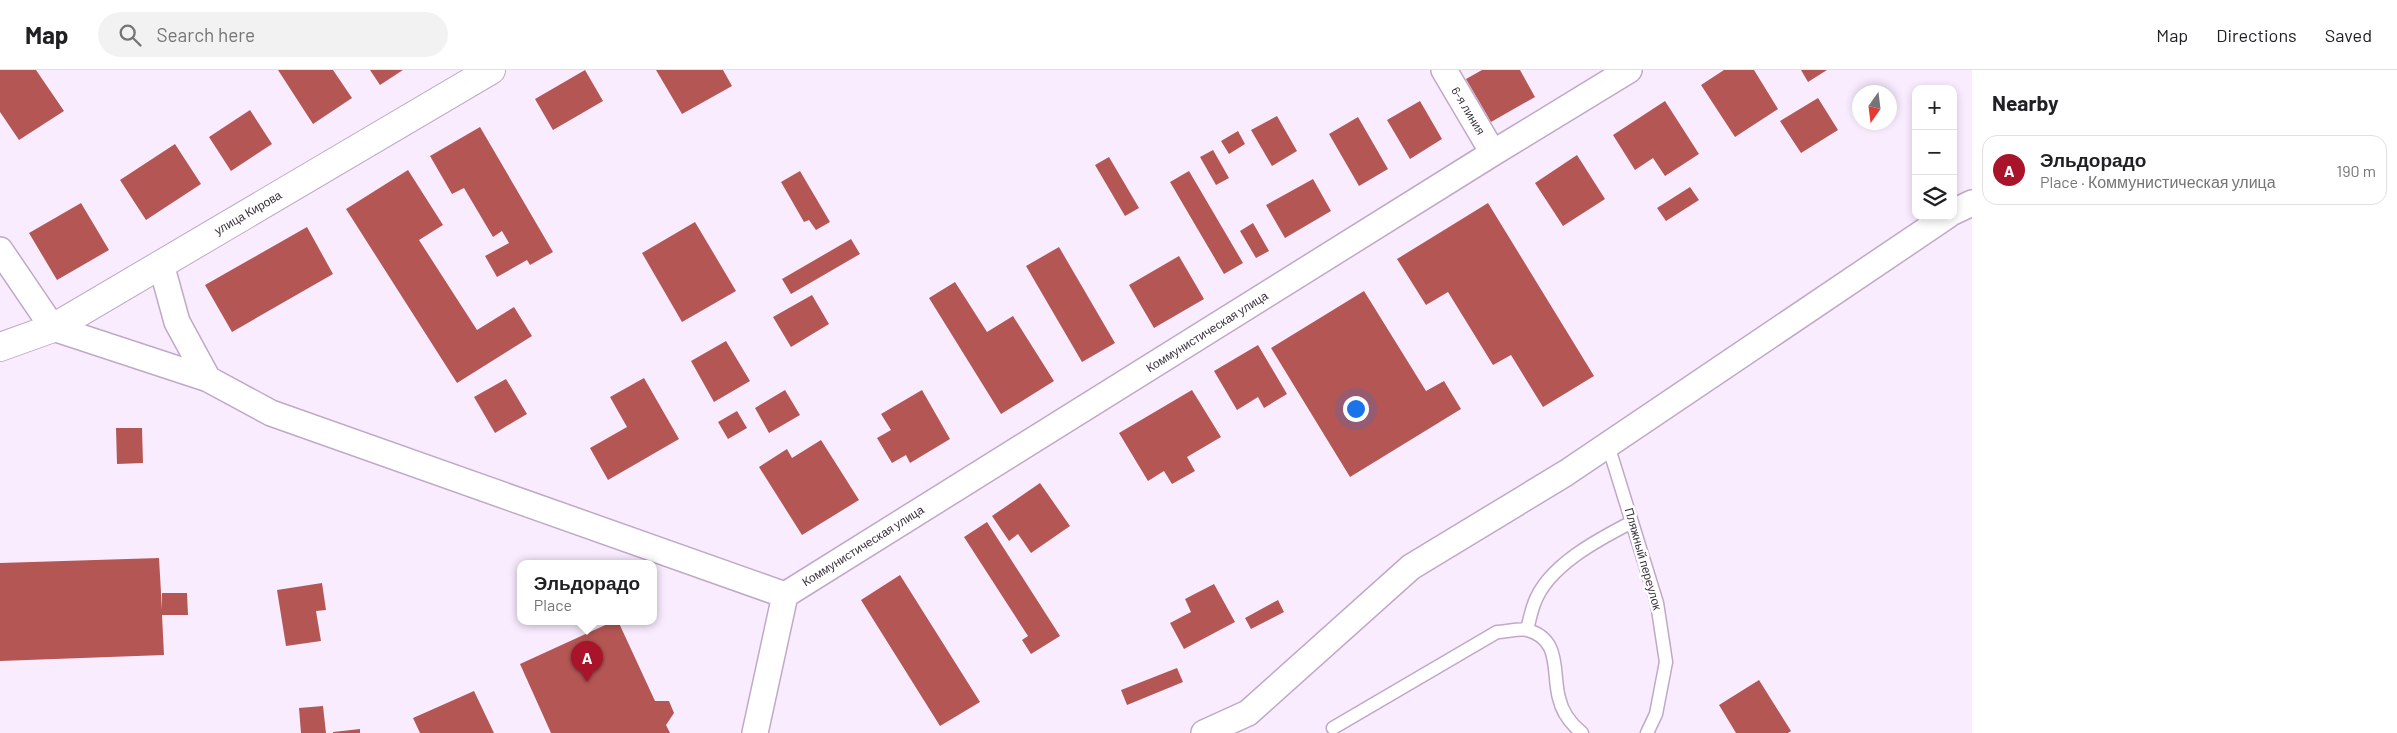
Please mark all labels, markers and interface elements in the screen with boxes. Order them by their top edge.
search box [98,12,448,57]
text: Map [25,20,68,49]
icon: search [116,21,144,49]
text: Search here [156,23,255,46]
text: Map [2156,24,2188,46]
text: Directions [2216,24,2297,46]
text: Saved [2325,24,2372,46]
street label: 6-я линия [1449,84,1489,137]
north arrow [1852,85,1897,130]
map controls [1912,85,1957,220]
button: + [1912,85,1957,130]
text: Nearby [1992,90,2058,115]
button: − [1912,130,1957,175]
text: Эльдорадо [2040,148,2146,171]
text: A [2004,161,2014,180]
text: 190 m [2337,161,2376,180]
text: Place · Коммунистическая улица [2040,172,2276,191]
button: layers [1912,175,1957,220]
street label: улица Кирова [211,187,284,238]
street label: Коммунистическая улица [1143,288,1271,375]
your location [1343,396,1369,422]
street label: Коммунистическая улица [799,502,927,589]
street label: Пляжный переулок [1622,506,1665,612]
popup [517,560,657,625]
text: Эльдорадо [534,571,640,594]
text: Place [534,595,572,614]
pin: A [571,641,603,682]

